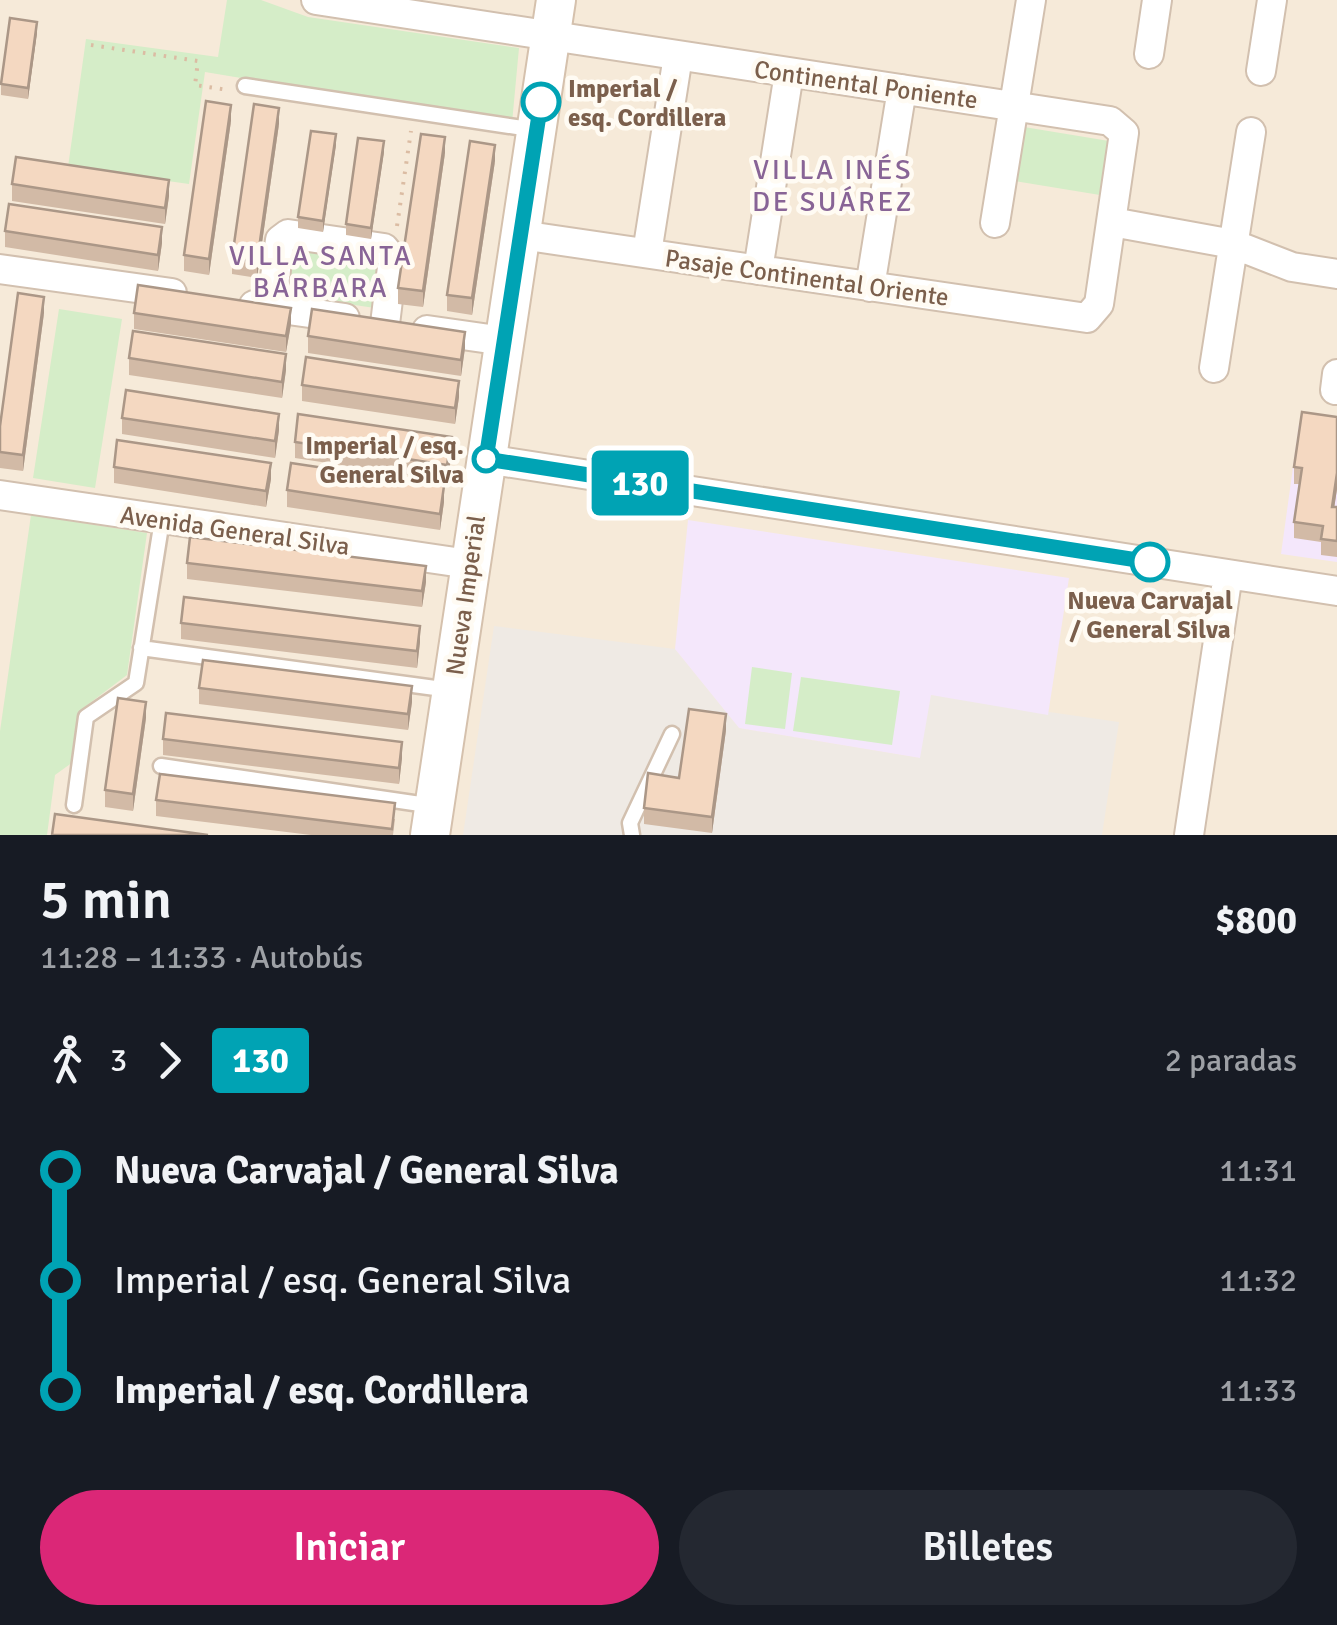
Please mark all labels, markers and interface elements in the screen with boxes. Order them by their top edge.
street label: Continental Poniente [752,53,980,116]
place label: Imperial / esq. Cordillera [568,73,727,133]
marker: Imperial / esq. Cordillera [522,83,560,121]
district label: VILLA INÉS DE SUÁREZ [752,153,914,219]
district label: VILLA SANTA BÁRBARA [229,239,413,305]
street label: Pasaje Continental Oriente [663,242,951,313]
place label: Imperial / esq. General Silva [305,430,464,490]
marker: Imperial / esq. General Silva [473,446,499,472]
line badge: 130 [582,450,698,516]
text: 130 [612,462,668,505]
street label: Avenida General Silva [118,499,352,562]
street label: Nueva Imperial [439,513,492,677]
marker: Nueva Carvajal / General Silva [1131,543,1169,581]
place label: Nueva Carvajal / General Silva [1067,585,1233,645]
text: 5 min [40,866,172,934]
text: $800 [1215,897,1297,944]
text: 11:28 – 11:33 · Autobús [40,938,363,977]
icon: walk [40,1033,95,1088]
icon: forward [142,1033,197,1088]
text: 130 [232,1039,289,1082]
text: 3 [110,1041,127,1080]
text: 2 paradas [1165,1041,1297,1080]
text: Nueva Carvajal / General Silva [114,1147,619,1194]
text: 11:31 [1219,1151,1297,1190]
text: Imperial / esq. General Silva [114,1257,571,1304]
text: 11:32 [1219,1261,1297,1300]
text: Imperial / esq. Cordillera [114,1367,529,1414]
text: 11:33 [1219,1371,1297,1410]
button: Iniciar [40,1490,659,1605]
button: Billetes [679,1490,1297,1605]

